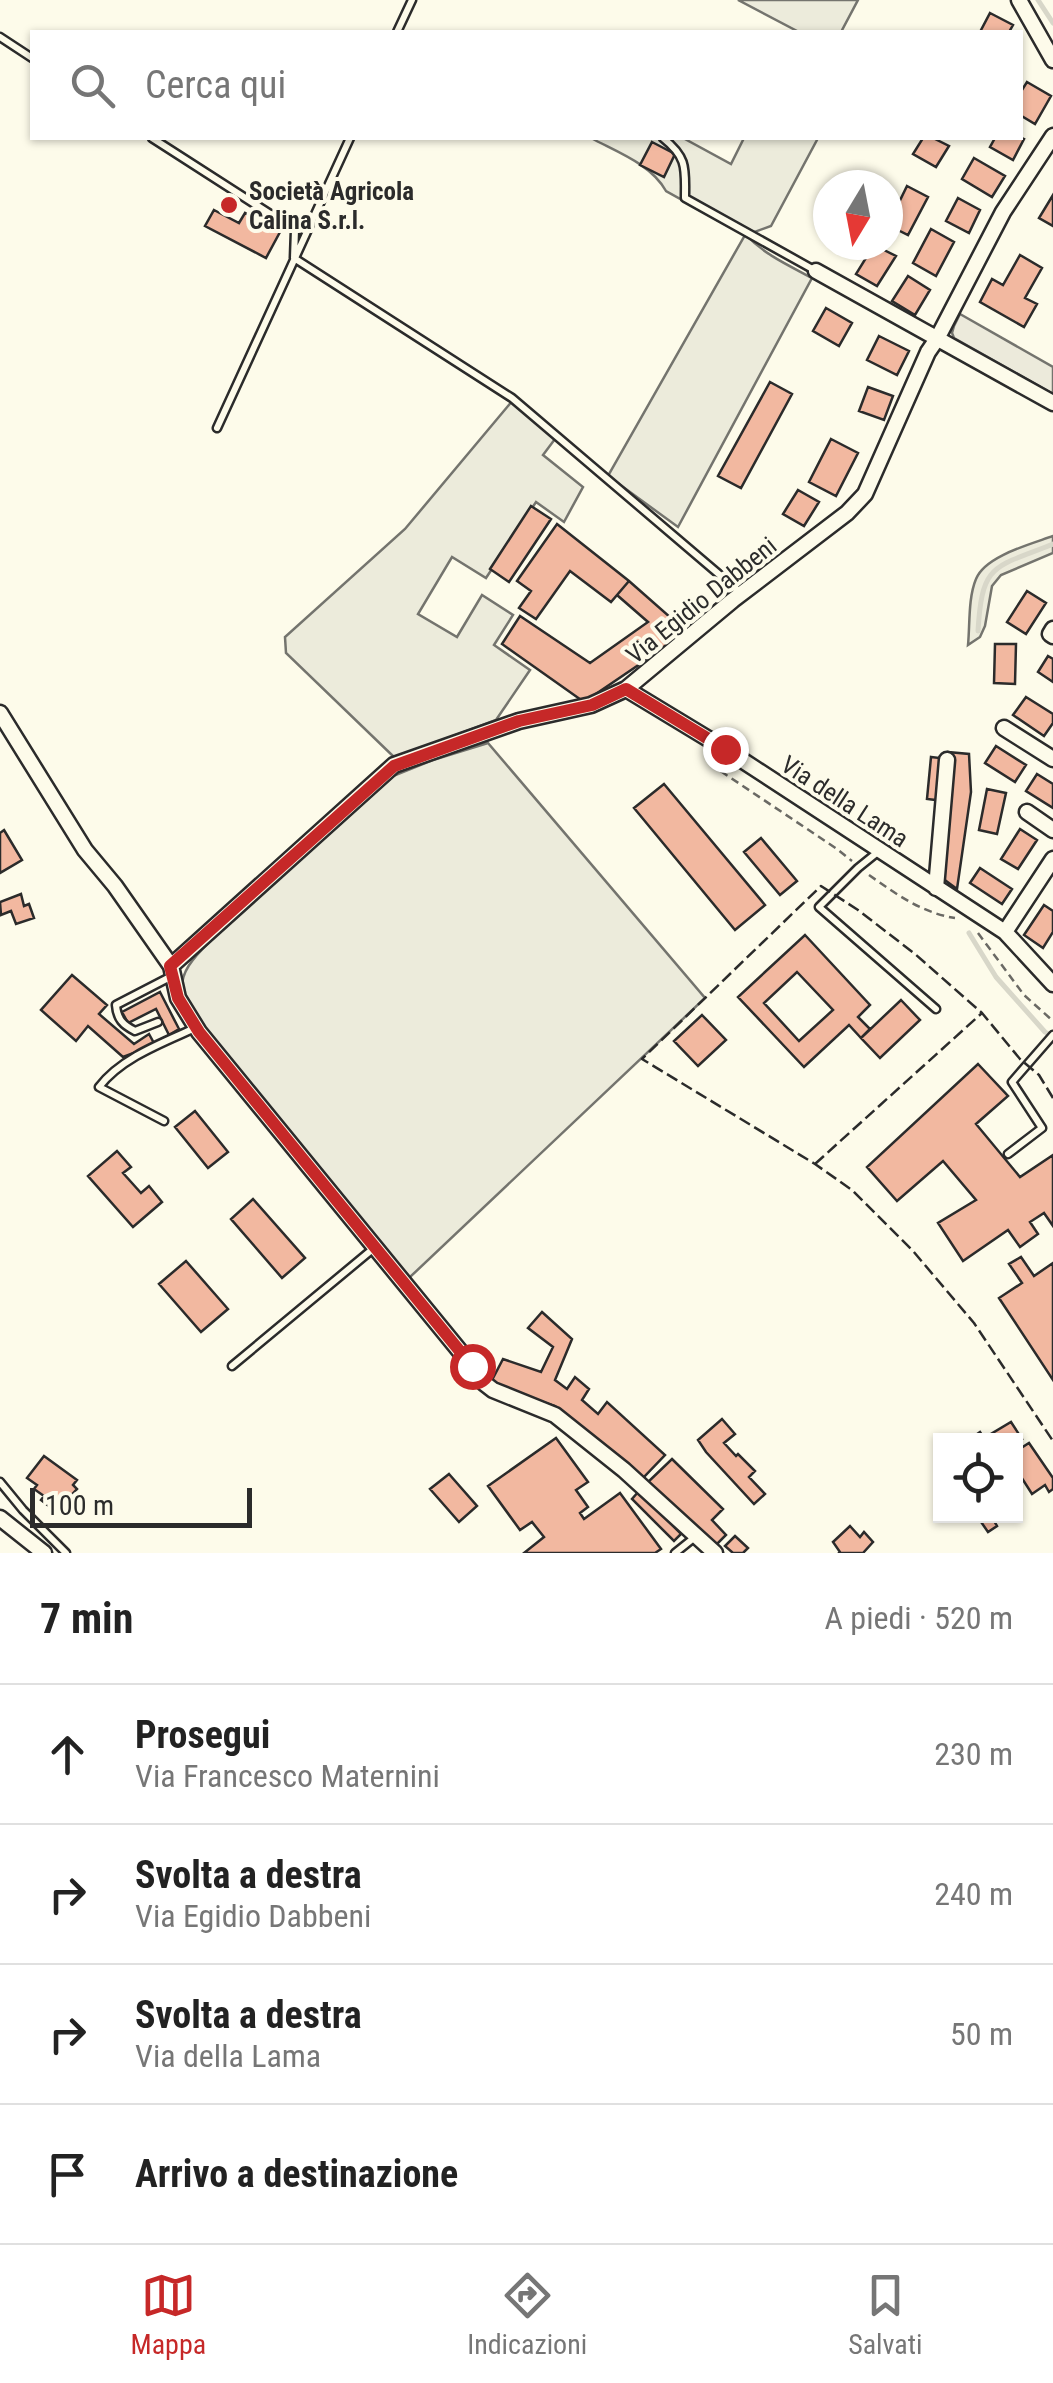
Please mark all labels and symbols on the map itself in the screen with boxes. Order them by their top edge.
north arrow [813,170,903,260]
place label: Società Agricola Calina S.r.l. [249,177,414,235]
marker: Società Agricola Calina S.r.l. [218,194,240,216]
street label: Via Egidio Dabbeni [620,531,782,670]
route end [703,727,749,773]
street label: Via della Lama [776,750,914,853]
route start [450,1344,496,1390]
scale bar [30,1483,252,1528]

